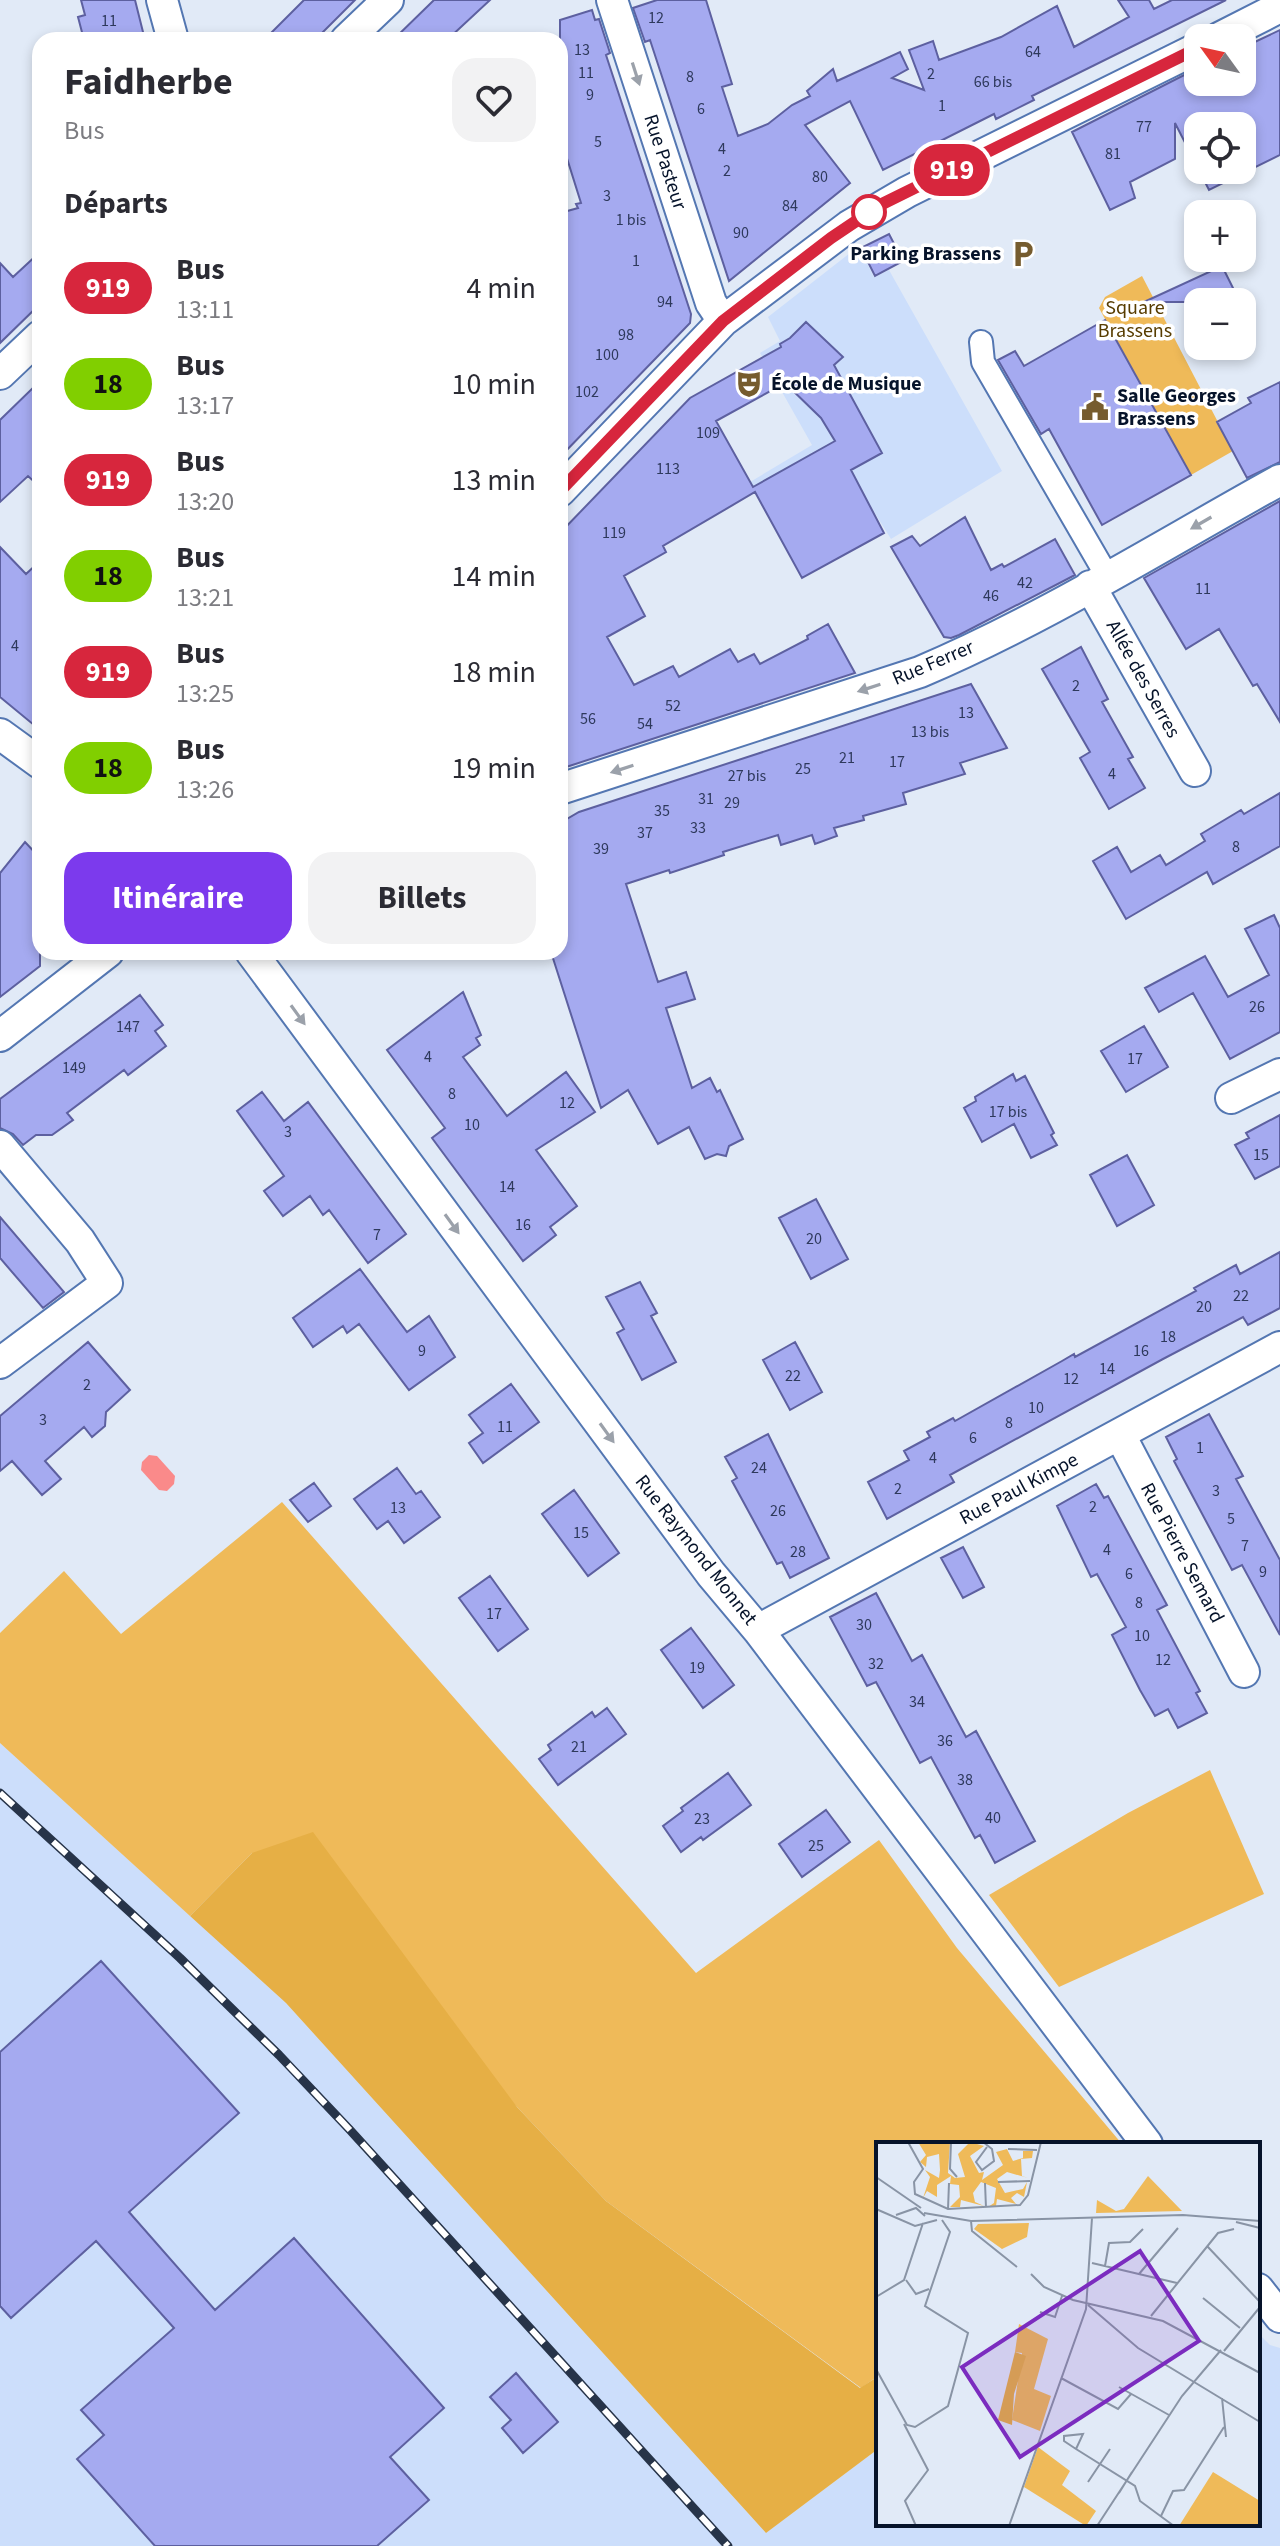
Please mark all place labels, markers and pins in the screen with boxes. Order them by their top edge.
unlabelled marker [852,195,886,229]
parking icon: Parking Brassens [1008,239,1038,269]
place label: Parking Brassens [850,240,1001,268]
theatre icon: École de Musique [734,369,764,399]
place label: École de Musique [771,370,922,398]
place label: Salle Georges Brassens [1117,382,1236,433]
public building icon: Salle Georges Brassens [1080,392,1110,422]

